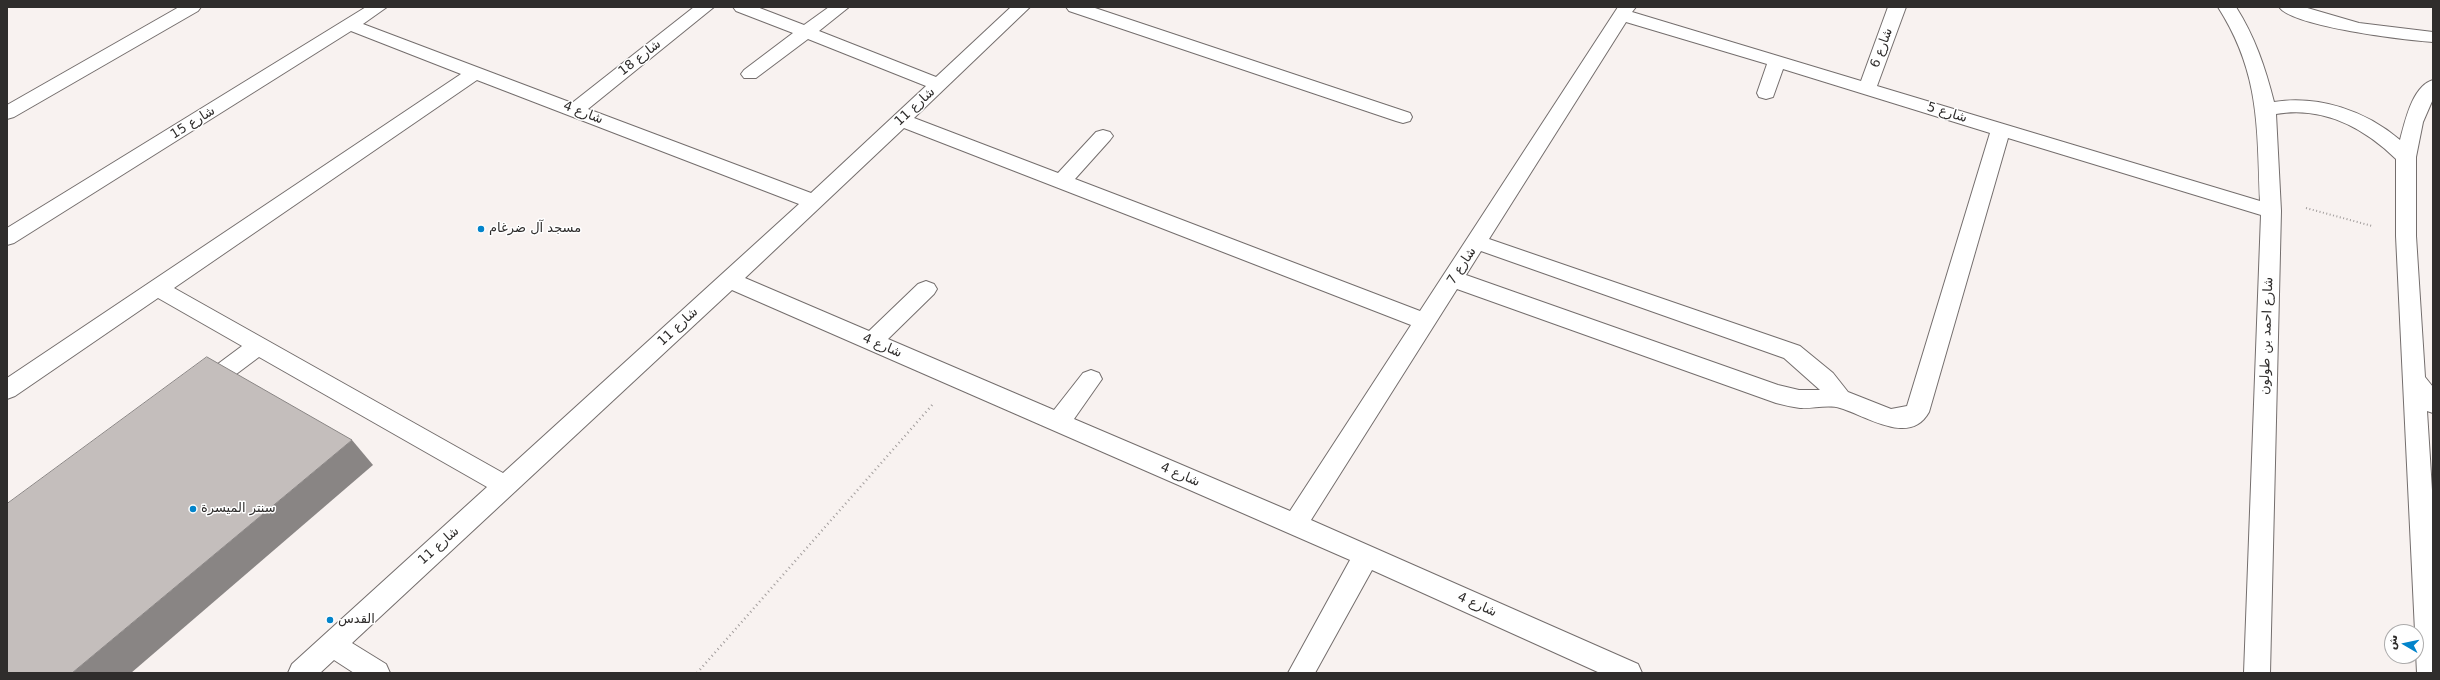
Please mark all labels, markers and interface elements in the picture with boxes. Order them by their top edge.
street label: شارع 6 [1868,26,1896,70]
street label: شارع 18 [616,37,664,79]
street label: شارع 11 [892,84,938,130]
street label: شارع 4 [561,98,605,128]
street label: شارع 5 [1925,100,1969,126]
street label: شارع 15 [168,103,218,143]
place label: مسجد آل ضرغام [489,221,581,237]
marker: مسجد آل ضرغام [476,224,486,234]
street label: شارع 7 [1444,244,1480,288]
street label: شارع احمد بن طولون [2257,277,2277,395]
street label: شارع 11 [655,304,701,350]
street label: شارع 4 [860,331,904,361]
street label: شارع 4 [1158,460,1202,490]
place label: سنتر الميسرة [201,501,276,517]
marker: سنتر الميسرة [188,504,198,514]
street label: شارع 11 [415,524,463,568]
street label: شارع 4 [1455,589,1499,621]
place label: القدس [338,612,375,628]
marker: القدس [325,615,335,625]
north arrow [2384,624,2424,664]
text: ش [2385,634,2400,651]

